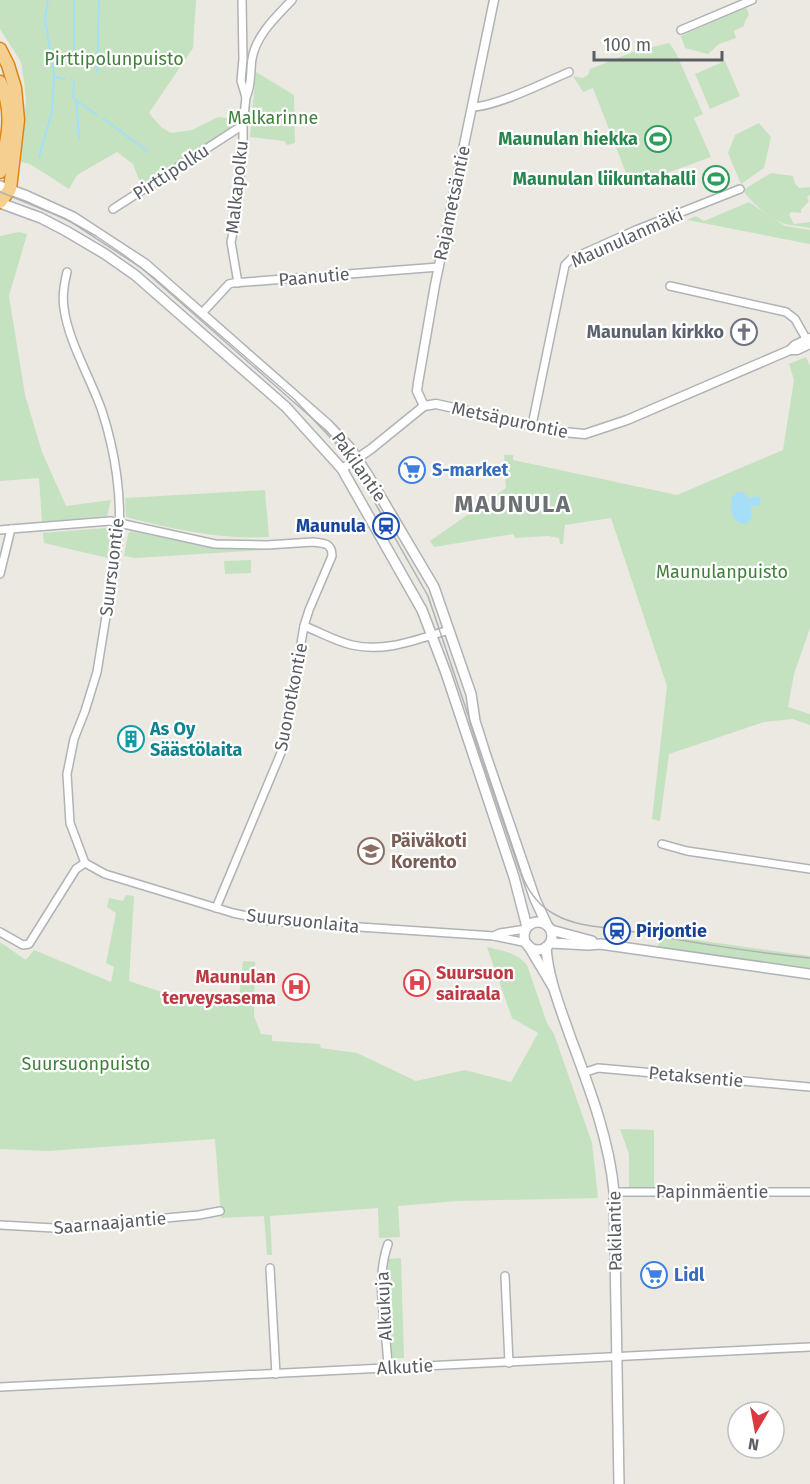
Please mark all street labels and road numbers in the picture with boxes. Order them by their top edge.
street label: Pirttipolku [129,139,213,205]
street label: Malkapolku [221,139,253,235]
street label: Rajametsäntie [429,144,475,262]
street label: Maunulanmäki [568,203,686,273]
street label: Paanutie [277,263,351,291]
street label: Metsäpurontie [450,397,570,443]
street label: Pakilantie [327,428,391,506]
street label: Suursuontie [95,517,129,617]
street label: Suonotkontie [270,641,312,753]
street label: Suursuonlaita [245,904,361,938]
street label: Petaksentie [648,1062,744,1092]
street label: Papinmäentie [656,1181,768,1203]
street label: Pakilantie [603,1191,627,1271]
street label: Saarnaajantie [53,1207,167,1239]
street label: Alkukuja [371,1271,397,1341]
street label: Alkutie [376,1355,434,1379]

